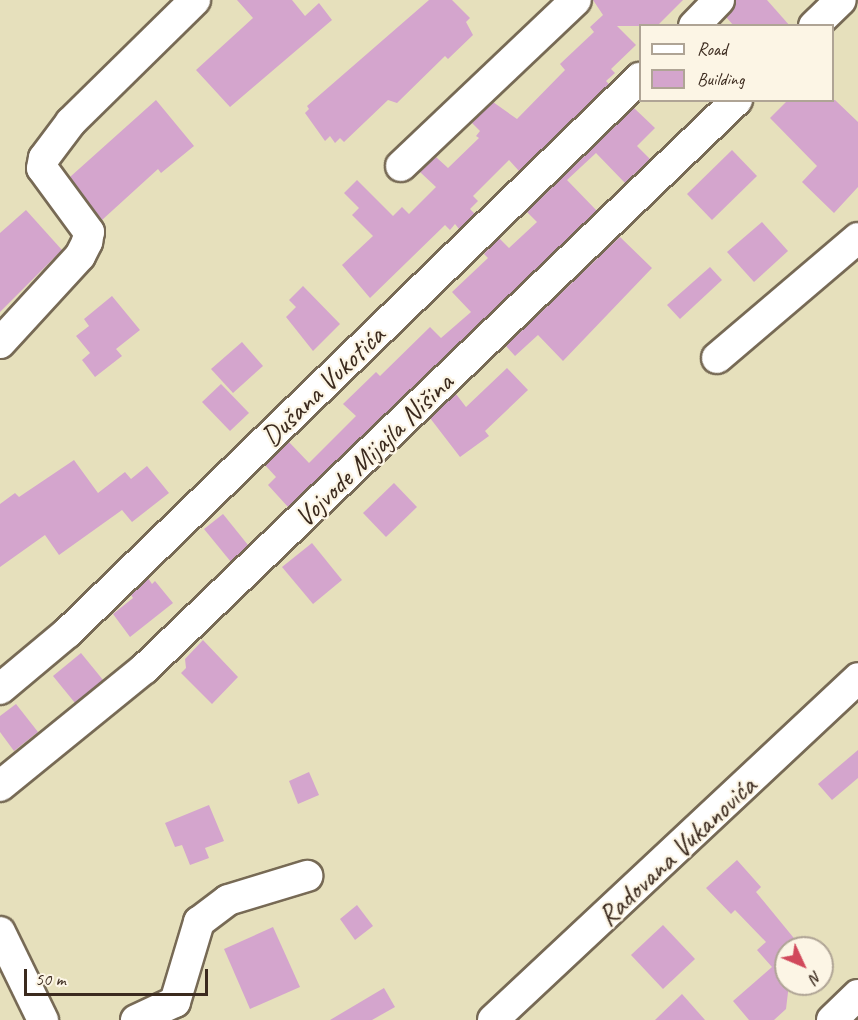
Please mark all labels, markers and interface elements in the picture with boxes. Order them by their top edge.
legend [639,24,834,102]
text: Road [697,38,727,60]
text: Building [697,68,744,90]
street label: Dušana Vukotića [254,319,392,453]
street label: Vojvode Mijajla Nišina [288,366,460,534]
street label: Radovana Vukanovića [591,769,763,933]
north arrow [774,936,834,996]
scale bar [27,957,212,995]
text: N [805,967,826,988]
text: 50 m [35,968,66,990]

